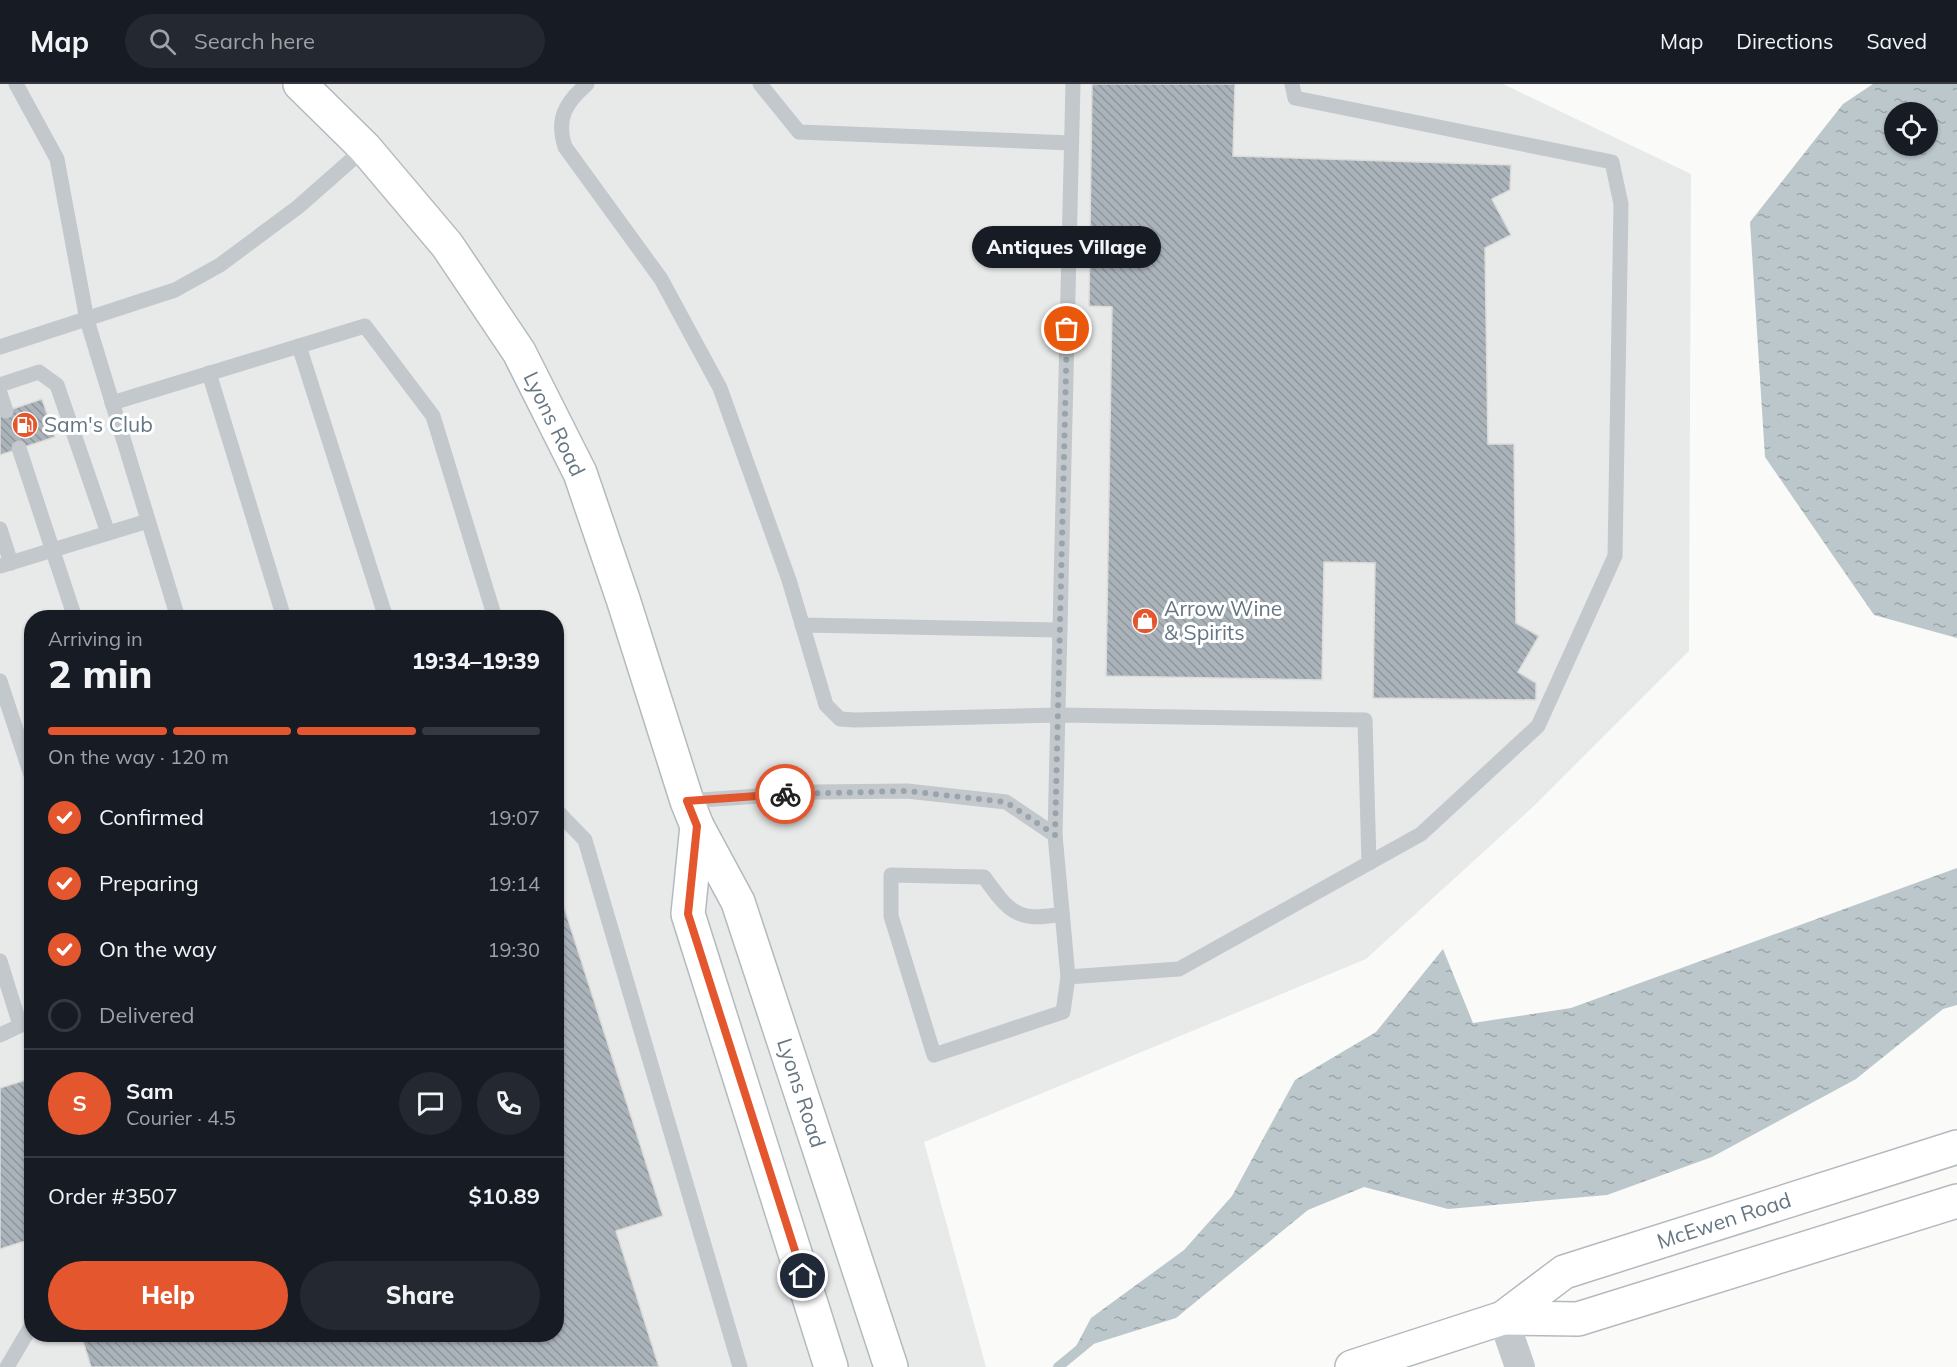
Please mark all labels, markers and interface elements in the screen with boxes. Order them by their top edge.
search box [125,14,545,68]
text: Map [30,24,89,59]
icon: search [146,25,179,58]
text: Search here [194,27,315,55]
text: Map [1660,28,1703,54]
text: Directions [1736,28,1833,54]
text: Saved [1866,28,1927,54]
map controls [1884,102,1938,156]
button: locate [1884,102,1938,156]
callout: Antiques Village [972,227,1162,269]
text: Antiques Village [987,234,1146,259]
pin [1041,303,1092,354]
icon: bag [1050,312,1083,345]
street label: Lyons Road [518,367,591,480]
fuel station icon: Sam's Club [10,410,40,440]
place label: Sam's Club [44,411,153,437]
place label: Arrow Wine & Spirits [1164,595,1282,645]
shop icon: Arrow Wine & Spirits [1130,606,1160,636]
text: Arriving in [48,626,143,651]
text: 19:34–19:39 [412,647,540,675]
text: 2 min [48,649,153,698]
text: On the way · 120 m [48,744,229,769]
courier [755,764,815,824]
icon: bike [769,778,802,811]
icon: check [48,801,81,834]
text: Confirmed [99,803,204,831]
text: 19:07 [487,805,540,830]
icon: check [48,867,81,900]
text: Preparing [99,869,199,897]
text: 19:14 [487,871,540,896]
icon: check [48,933,81,966]
text: On the way [99,935,217,963]
text: 19:30 [487,937,540,962]
text: Delivered [99,1001,194,1029]
street label: Lyons Road [772,1035,832,1151]
button: chat [399,1072,462,1135]
button: phone [477,1072,540,1135]
text: Sam [126,1077,174,1105]
text: S [72,1089,87,1117]
text: Courier · 4.5 [126,1105,236,1130]
text: Order #3507 [48,1182,178,1210]
text: $10.89 [469,1182,540,1210]
street label: McEwen Road [1653,1186,1794,1254]
pin [777,1250,828,1301]
icon: home [786,1259,819,1292]
button: Help [48,1261,288,1330]
button: Share [300,1261,540,1330]

